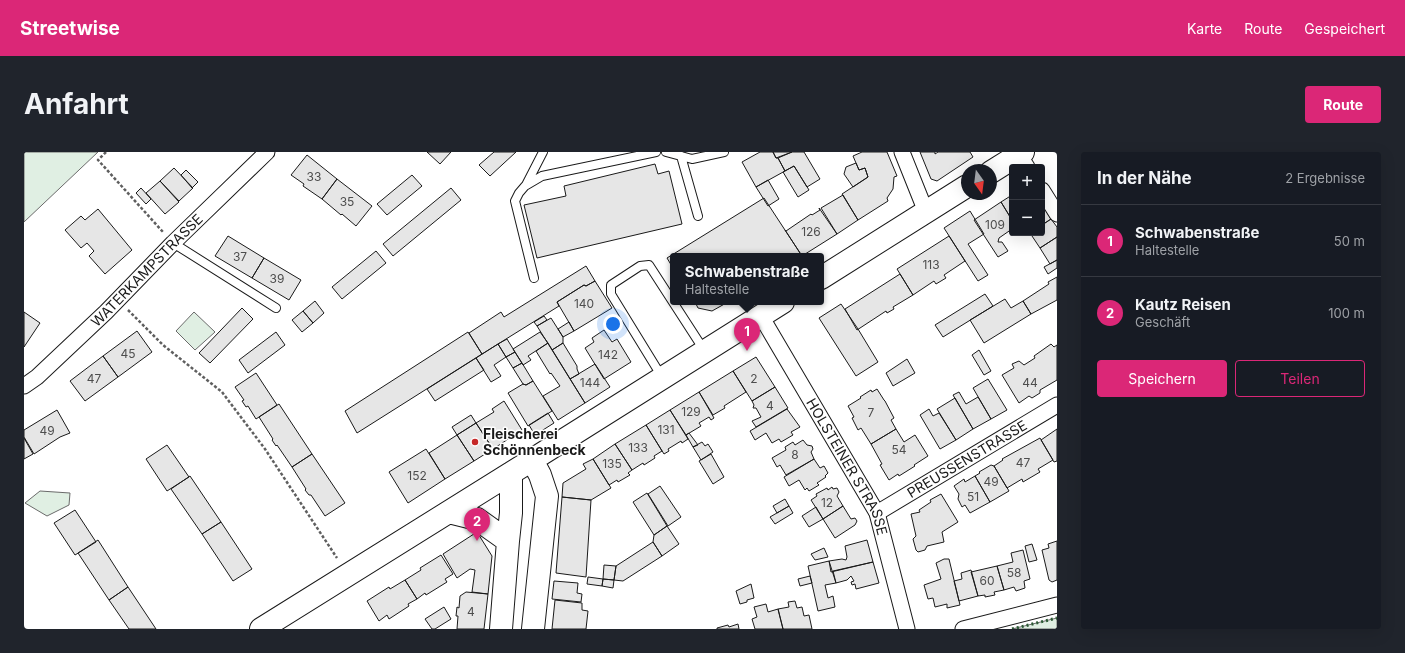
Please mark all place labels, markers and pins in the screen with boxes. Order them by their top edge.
pin: 1 [734,318,760,351]
place label: Fleischerei Schönnenbeck [483,425,587,458]
marker: Fleischerei Schönnenbeck [470,437,480,447]
pin: 2 [464,508,490,541]

